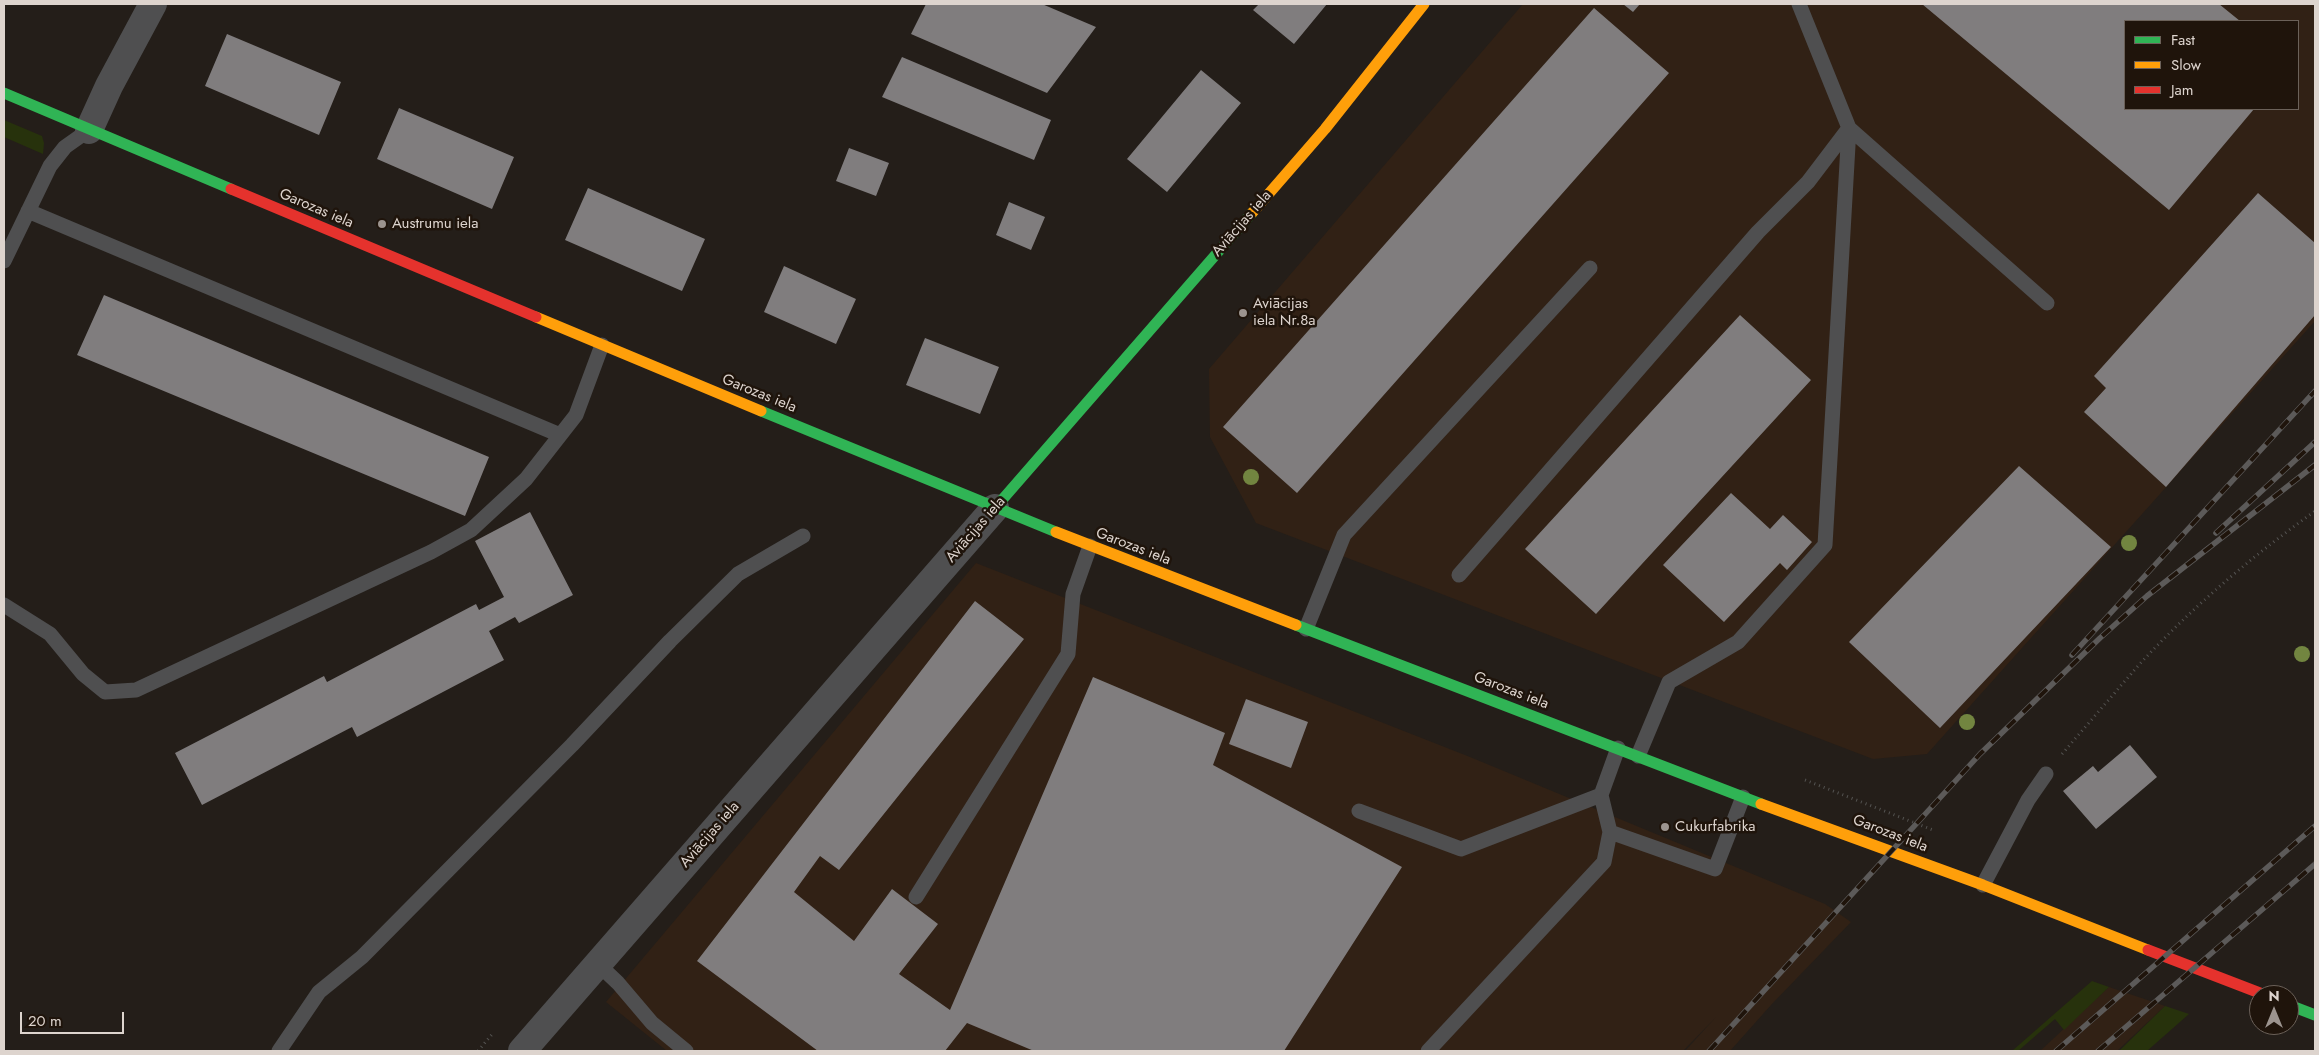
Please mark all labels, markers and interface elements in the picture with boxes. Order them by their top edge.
legend [2124,20,2299,110]
text: Fast [2171,29,2195,51]
text: Slow [2171,54,2201,76]
text: Jam [2171,79,2194,101]
street label: Garozas iela [276,185,356,233]
street label: Aviācijas iela [1208,187,1276,261]
place label: Austrumu iela [392,215,479,233]
marker: Austrumu iela [376,218,388,230]
place label: Aviācijas iela Nr.8a [1253,295,1316,330]
marker: Aviācijas iela Nr.8a [1237,307,1249,319]
street label: Garozas iela [719,371,799,417]
street label: Aviācijas iela [942,493,1010,567]
street label: Garozas iela [1093,525,1173,569]
street label: Garozas iela [1471,669,1551,713]
street label: Aviācijas iela [676,798,744,872]
street label: Garozas iela [1850,812,1930,856]
place label: Cukurfabrika [1675,818,1756,836]
marker: Cukurfabrika [1659,821,1671,833]
north arrow [2249,985,2299,1035]
text: N [2268,986,2280,1006]
scale bar [22,1002,126,1034]
text: 20 m [28,1010,62,1032]

